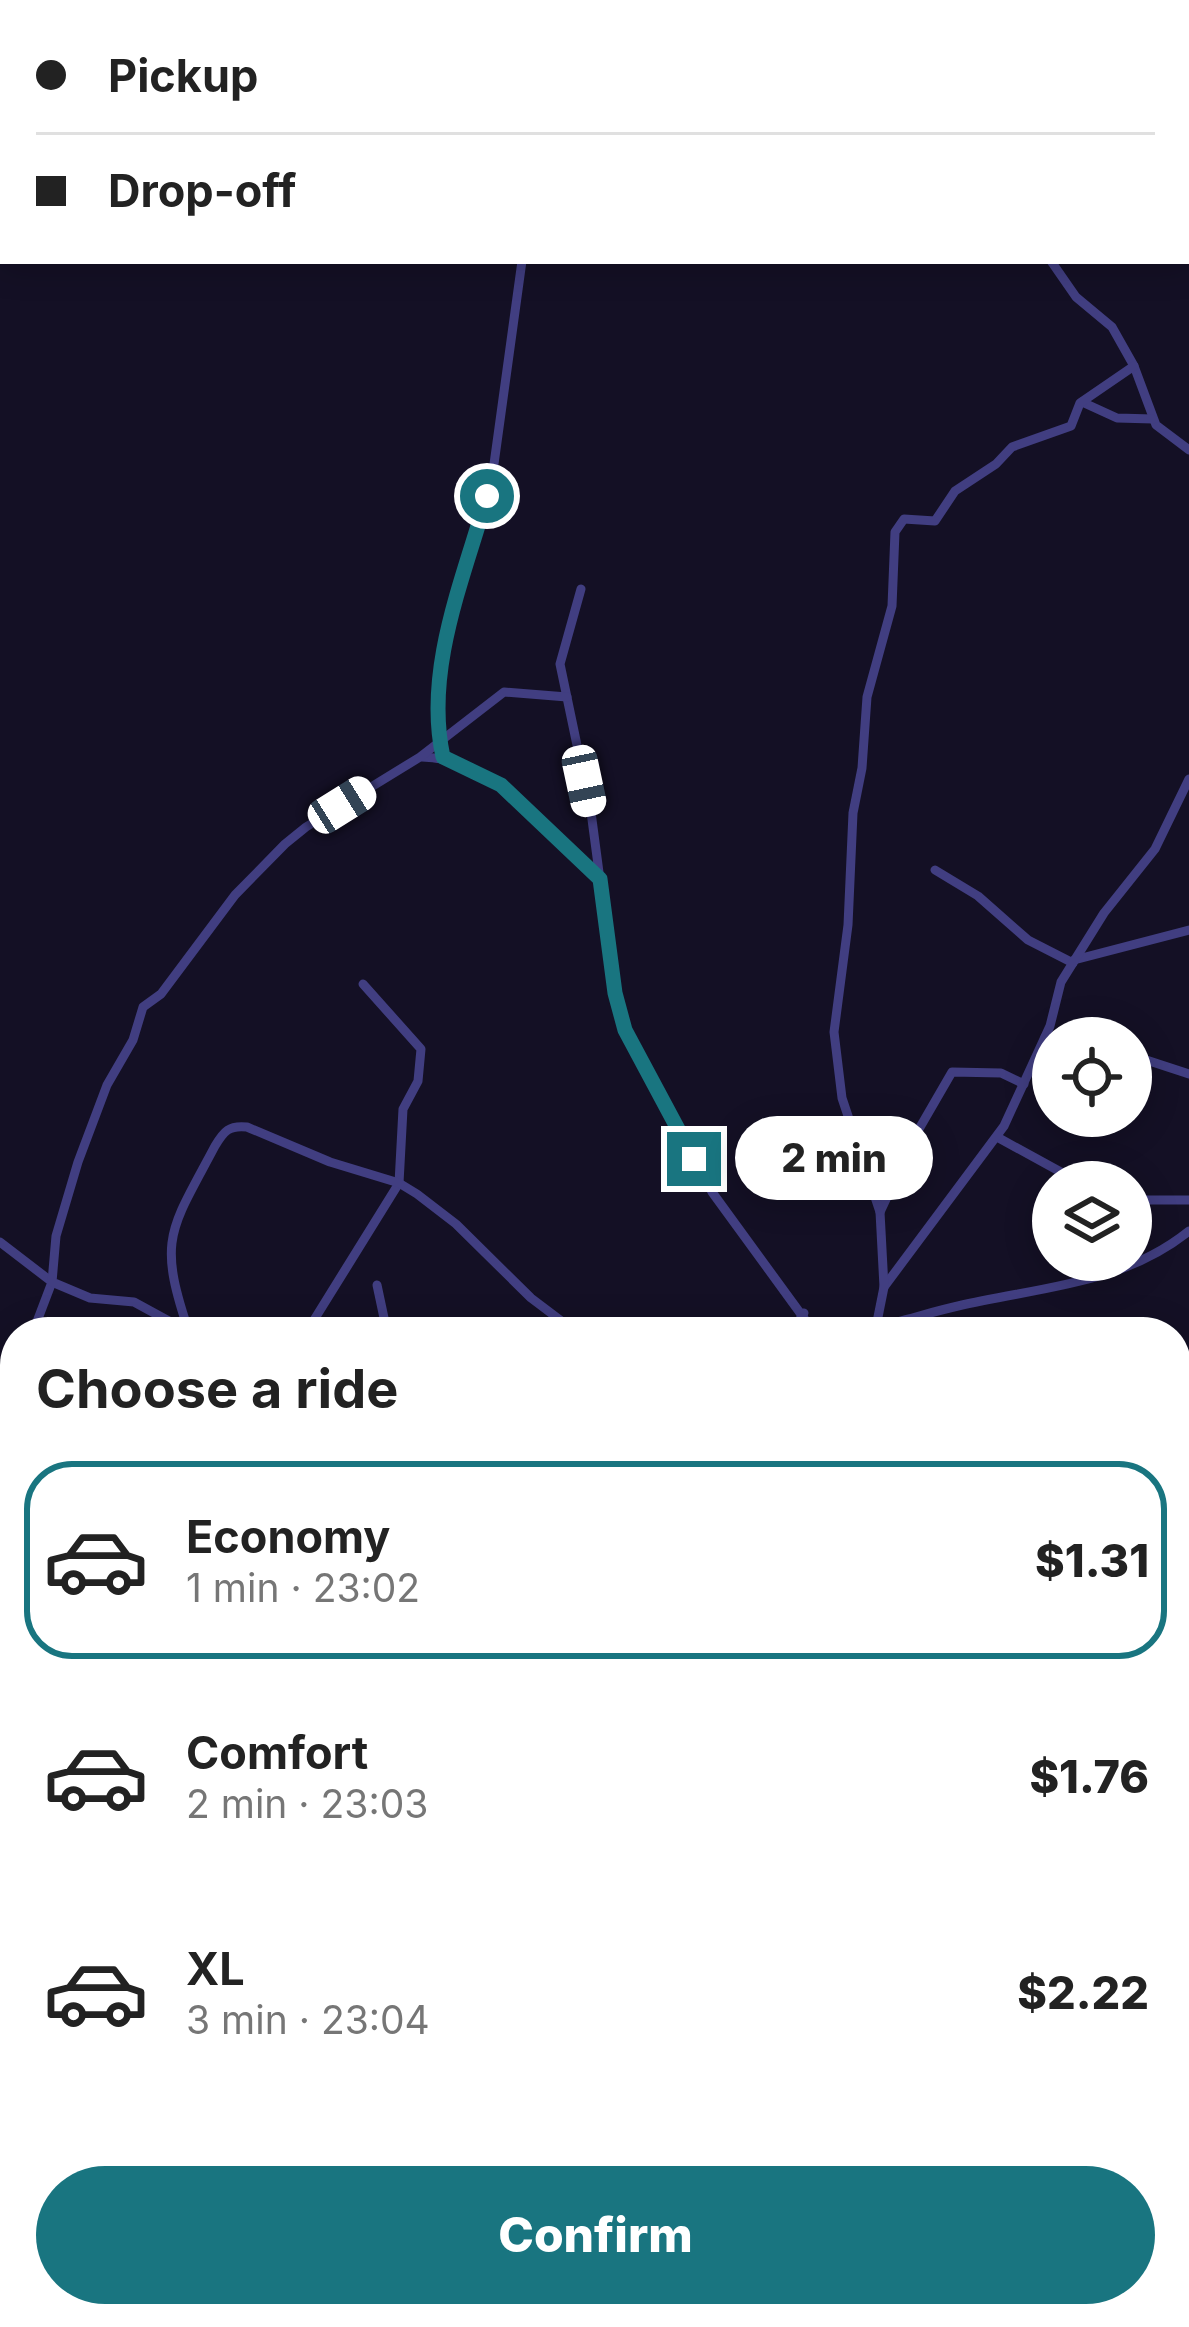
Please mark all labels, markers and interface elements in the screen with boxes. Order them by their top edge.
text: Pickup [108,48,258,103]
text: Drop-off [108,163,296,218]
route start [460,469,514,523]
car [559,742,609,820]
car [302,771,382,839]
map controls [1032,1017,1152,1281]
button: locate [1032,1017,1152,1137]
callout: 2 min [736,1117,934,1201]
route end [667,1132,721,1186]
text: 2 min [781,1134,887,1181]
button: layers [1032,1161,1152,1281]
text: Choose a ride [36,1356,398,1421]
icon: car [42,1506,150,1614]
text: Economy [186,1509,390,1564]
text: $1.31 [1035,1533,1149,1588]
text: 1 min · 23:02 [186,1564,420,1611]
icon: car [42,1722,150,1830]
text: Comfort [186,1725,368,1780]
text: $1.76 [1029,1749,1149,1804]
text: 2 min · 23:03 [186,1780,428,1827]
icon: car [42,1938,150,2046]
text: XL [186,1941,245,1996]
text: $2.22 [1017,1965,1149,2020]
text: 3 min · 23:04 [186,1996,430,2043]
button: Confirm [36,2166,1155,2304]

